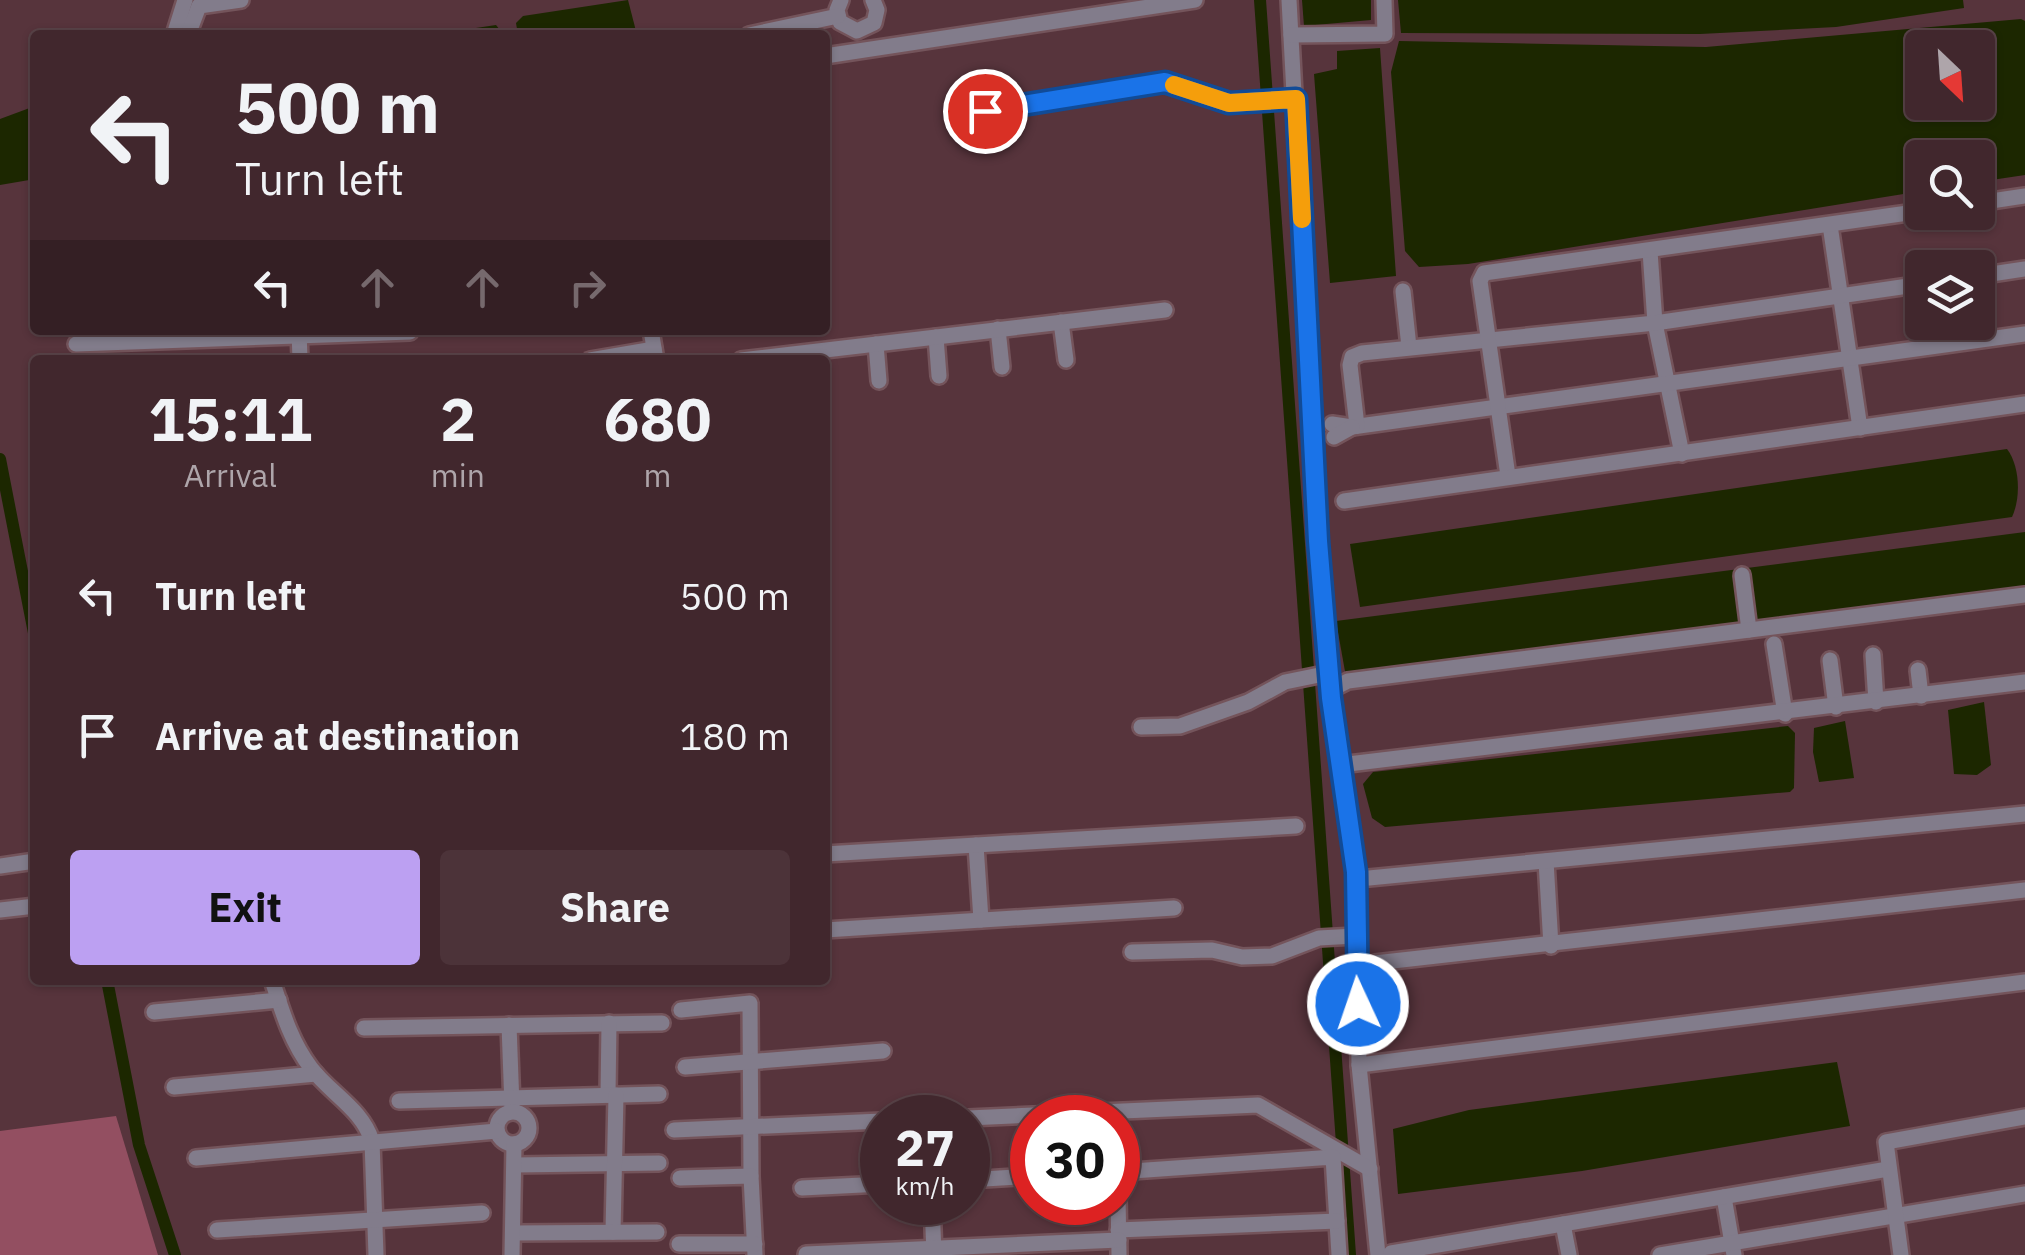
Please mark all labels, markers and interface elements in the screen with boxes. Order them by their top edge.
north arrow [1905,30,1995,120]
map controls [1905,30,1995,340]
text: 500 m [235,61,440,152]
pin [943,69,1028,154]
icon: left [70,70,200,200]
icon: arrive [958,84,1013,139]
button: search [1905,140,1995,230]
text: Turn left [235,149,404,207]
button: layers [1905,250,1995,340]
icon: left [245,260,300,315]
icon: ahead [350,260,405,315]
icon: ahead [455,260,510,315]
icon: right [560,260,615,315]
text: 15:11 [149,379,312,458]
text: 2 [440,379,476,458]
text: 680 [603,379,711,458]
text: Arrival [184,454,277,496]
text: min [431,454,485,496]
text: m [644,454,671,496]
icon: left [70,568,125,623]
text: Turn left [155,571,306,620]
text: 500 m [679,571,790,620]
icon: arrive [70,708,125,763]
text: Arrive at destination [155,711,520,760]
text: 180 m [679,711,790,760]
button: Exit [70,850,420,965]
button: Share [440,850,790,965]
position arrow [1306,952,1410,1056]
speed limit sign: 30 [1010,1095,1140,1225]
text: 27 [895,1115,955,1180]
text: km/h [896,1169,954,1202]

